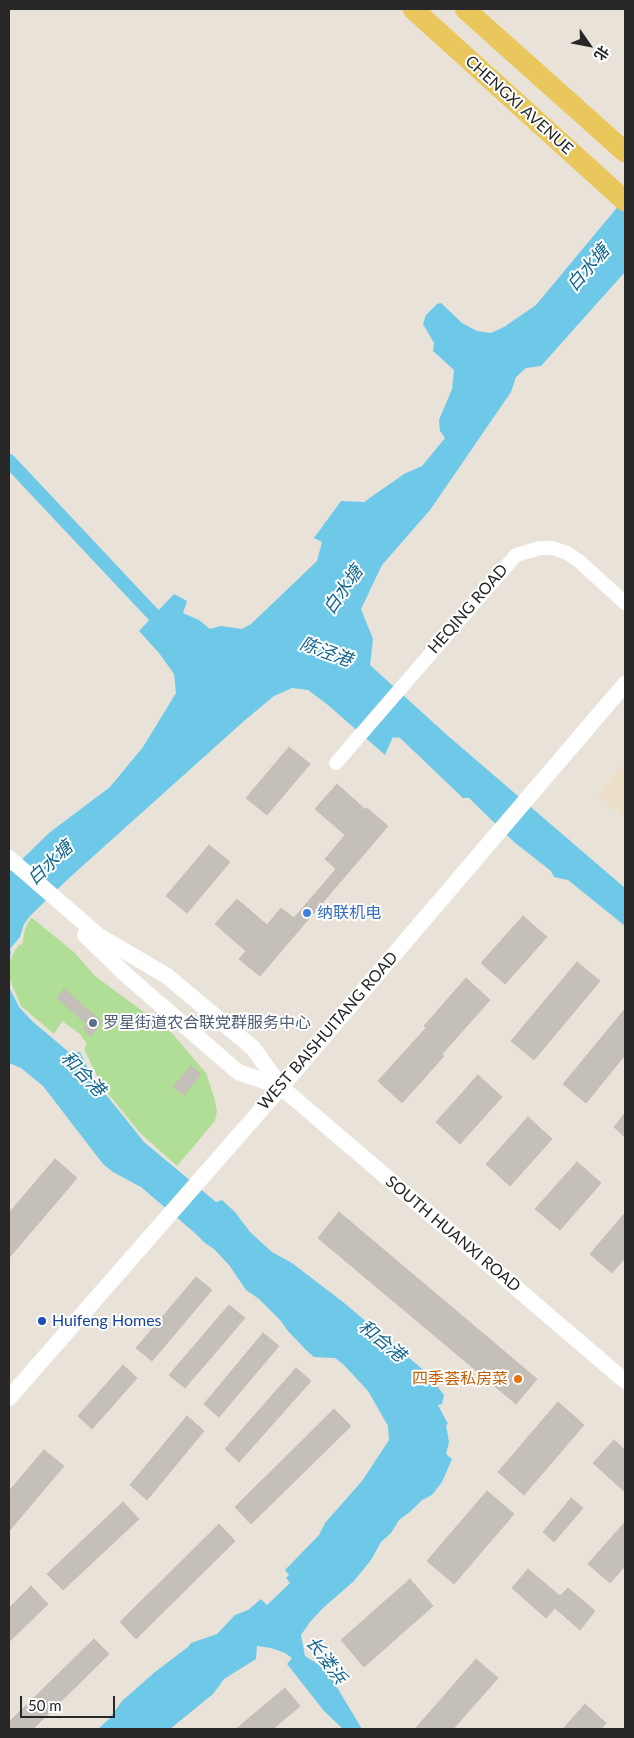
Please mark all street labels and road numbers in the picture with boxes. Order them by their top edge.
street label: CHENGXI AVENUE [461,52,577,158]
street label: HEQING ROAD [424,560,512,658]
street label: WEST BAISHUITANG ROAD [254,948,402,1114]
street label: SOUTH HUANXI ROAD [382,1172,524,1296]

